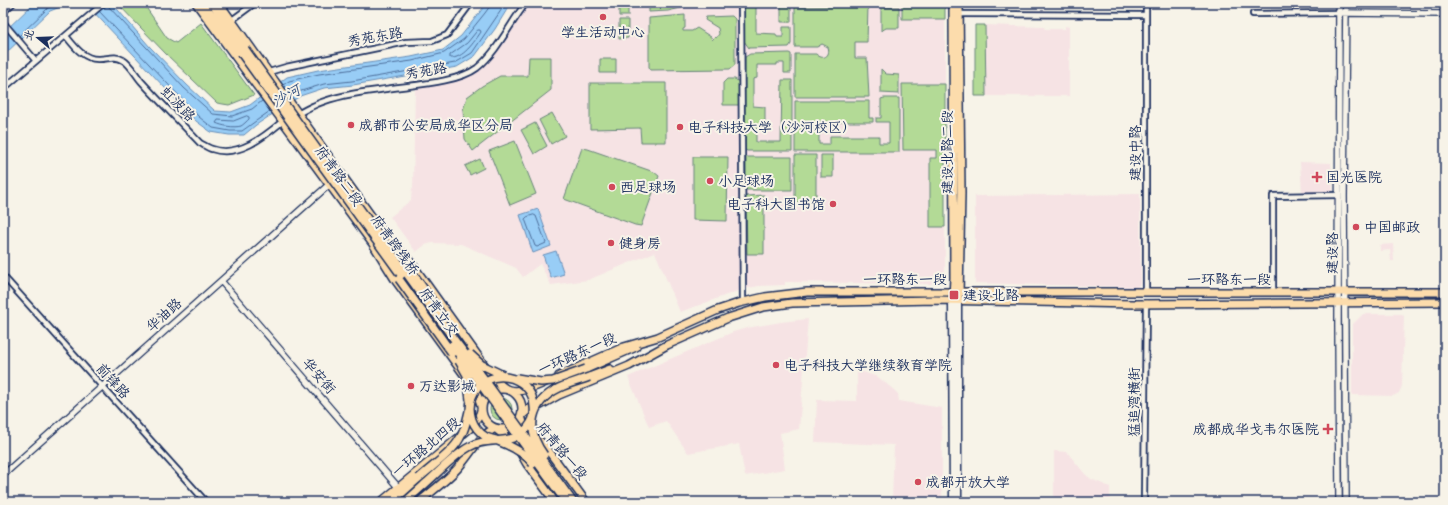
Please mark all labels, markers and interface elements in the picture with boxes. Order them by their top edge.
marker: 学生活动中心 [598,12,608,22]
north arrow [18,18,58,58]
street label: 秀苑东路 [345,20,405,54]
place label: 学生活动中心 [561,20,645,45]
text: 北 [18,27,40,43]
street label: 秀苑路 [403,55,449,87]
water label: 沙河 [267,76,308,115]
street label: 虹波路 [154,80,202,128]
street label: 建设北路二段 [935,110,960,194]
place label: 成都市公安局成华区分局 [359,113,513,138]
place label: 电子科技大学（沙河校区） [688,115,856,140]
marker: 成都市公安局成华区分局 [346,120,356,130]
marker: 电子科技大学（沙河校区） [675,122,685,132]
street label: 建设中路 [1123,125,1148,181]
street label: 府青路二段 [308,140,370,212]
place label: 国光医院 [1326,165,1382,190]
place label: 小足球场 [718,169,774,194]
marker: 国光医院 [1311,171,1323,183]
place label: 西足球场 [620,175,676,200]
marker: 小足球场 [705,176,715,186]
marker: 西足球场 [607,182,617,192]
place label: 电子科大图书馆 [727,192,825,217]
marker: 电子科大图书馆 [828,199,838,209]
street label: 府青跨线桥 [364,209,426,281]
place label: 中国邮政 [1364,215,1420,240]
marker: 中国邮政 [1351,222,1361,232]
place label: 健身房 [619,231,661,256]
street label: 建设路 [1320,232,1345,274]
marker: 健身房 [606,238,616,248]
street label: 一环路东一段 [863,267,947,292]
street label: 一环路东一段 [1187,267,1271,292]
street label: 府青立交 [412,282,466,342]
place label: 建设北路 [963,283,1019,308]
marker: 建设北路 [948,289,960,301]
street label: 华油路 [140,292,188,338]
street label: 一环路东一段 [534,325,620,383]
street label: 华安街 [296,352,342,400]
place label: 电子科技大学继续教育学院 [784,353,952,378]
street label: 前锋路 [90,357,136,405]
marker: 电子科技大学继续教育学院 [771,360,781,370]
street label: 猛追湾横街 [1122,367,1147,437]
place label: 万达影城 [419,374,475,399]
marker: 万达影城 [406,381,416,391]
street label: 一环路北四段 [386,410,466,484]
street label: 府青路一段 [530,416,594,486]
place label: 成都成华戈韦尔医院 [1193,417,1319,442]
marker: 成都成华戈韦尔医院 [1322,423,1334,435]
place label: 成都开放大学 [926,470,1010,495]
marker: 成都开放大学 [913,477,923,487]

